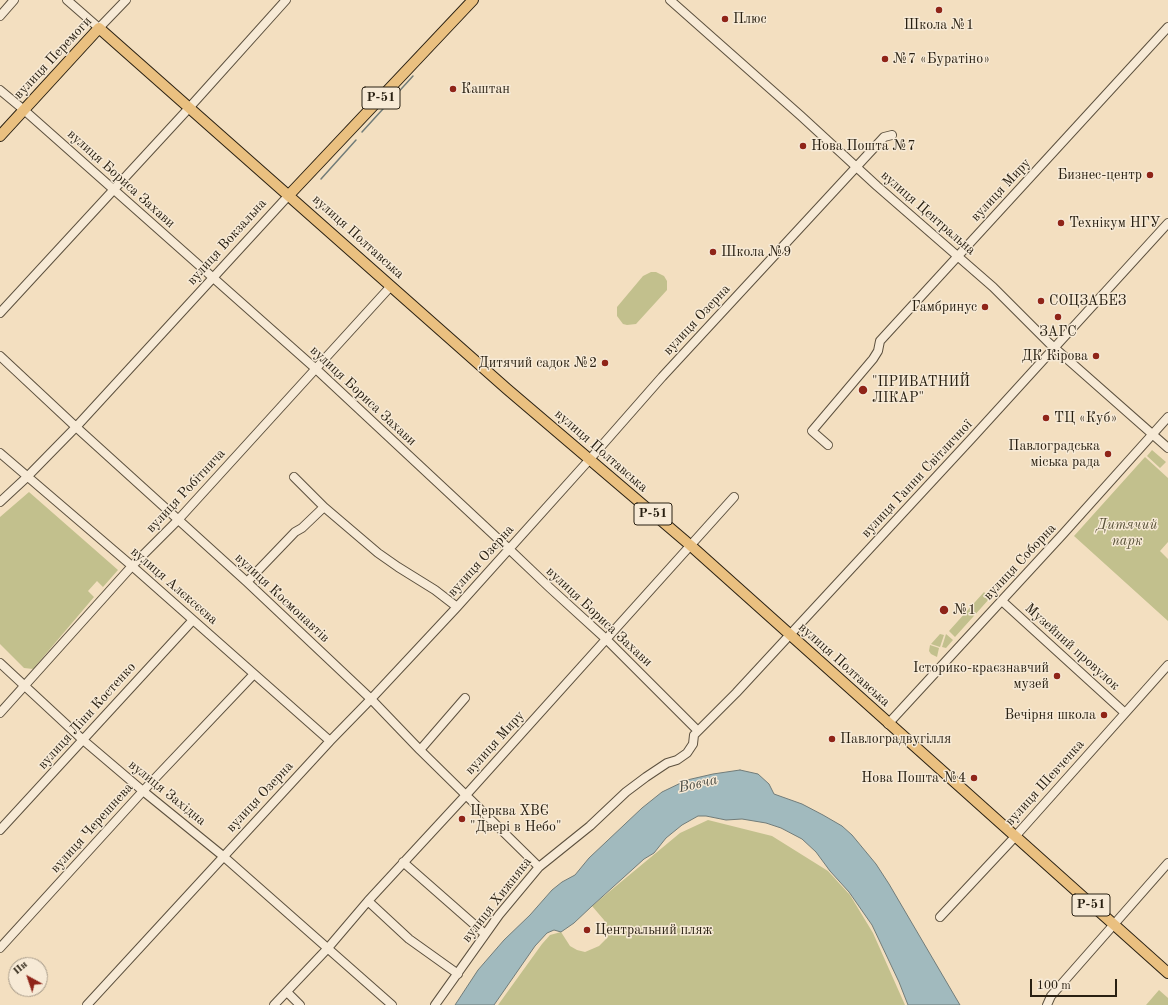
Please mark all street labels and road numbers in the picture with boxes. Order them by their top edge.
street label: вулиця Перемоги [10,13,96,103]
road number: Р-51 [362,87,400,109]
street label: вулиця Бориса Захави [64,126,178,232]
street label: вулиця Миру [967,155,1035,225]
street label: вулиця Центральна [877,167,979,259]
street label: вулиця Полтавська [309,191,407,283]
street label: вулиця Вокзальна [184,195,270,289]
street label: вулиця Озерна [660,281,734,359]
street label: вулиця Бориса Захави [306,342,420,450]
street label: вулиця Полтавська [551,406,651,496]
street label: вулиця Ганни Світличної [858,416,976,542]
street label: вулиця Робітнича [143,445,229,537]
road number: Р-51 [634,503,672,525]
street label: вулиця Соборна [980,520,1060,604]
street label: вулиця Озерна [444,522,518,600]
street label: вулиця Алєксєєва [127,544,221,628]
street label: вулиця Космонавтів [231,550,333,646]
street label: вулиця Бориса Захави [542,563,656,671]
street label: Музейний провулок [1021,600,1123,694]
street label: вулиця Полтавська [795,619,893,711]
street label: вулиця Ліни Костенко [34,659,140,773]
street label: вулиця Миру [462,707,528,779]
street label: вулиця Шевченка [1002,736,1088,830]
street label: вулиця Західна [125,757,209,829]
street label: вулиця Озерна [223,758,297,836]
street label: вулиця Черешнева [47,779,137,877]
street label: вулиця Хижняка [458,854,536,946]
road number: Р-51 [1072,894,1110,916]

